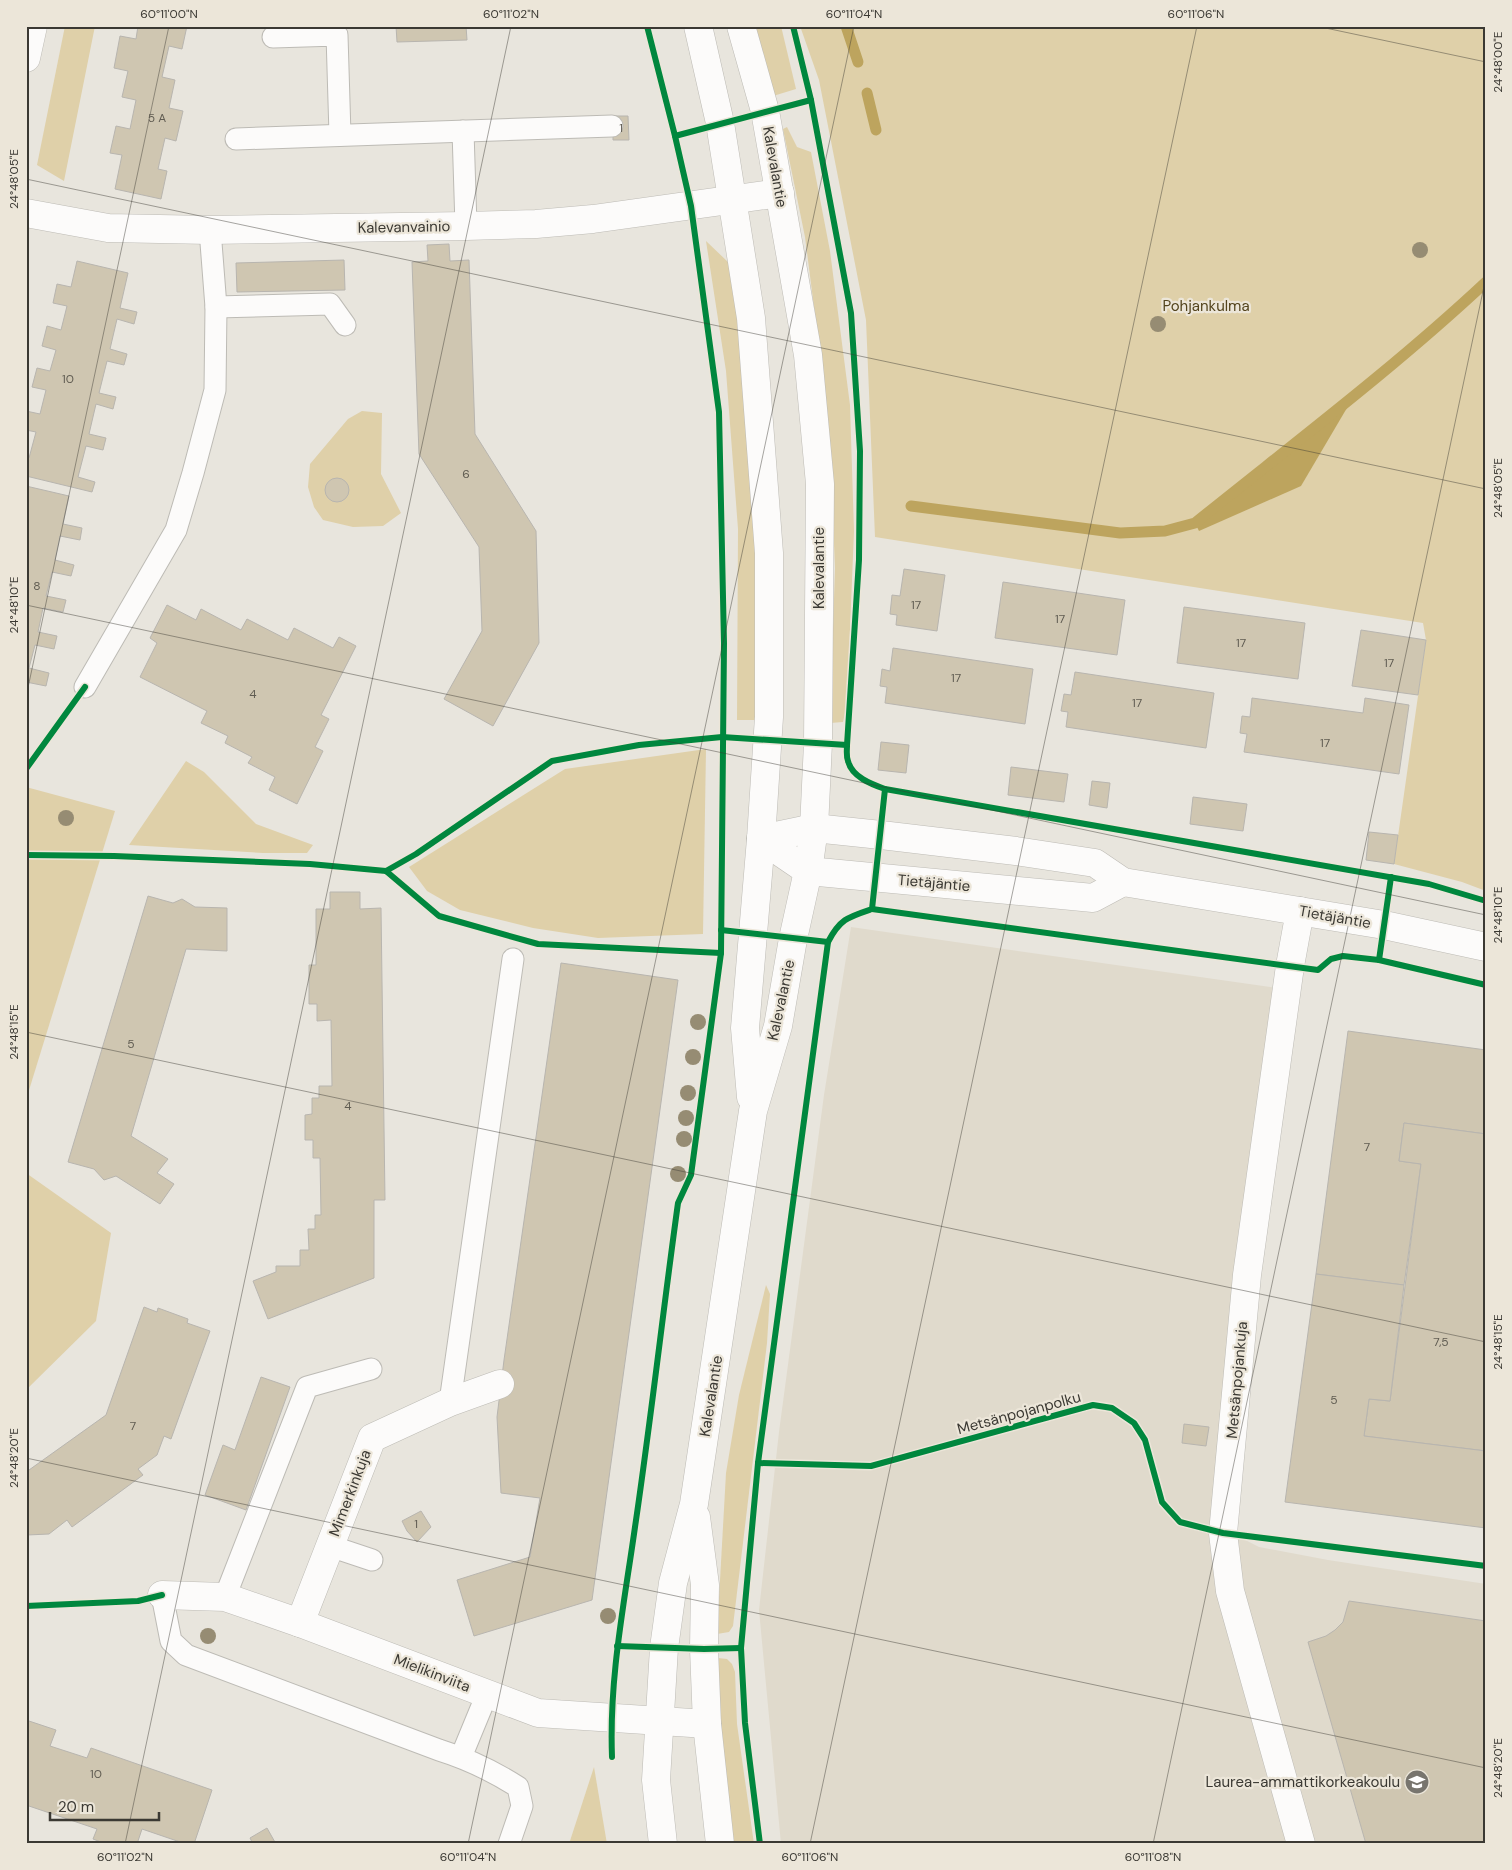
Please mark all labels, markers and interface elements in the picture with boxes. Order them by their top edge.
text: 60°11'00"N [140,6,198,22]
text: 60°11'02"N [483,6,539,22]
text: 60°11'04"N [826,6,882,22]
text: 60°11'06"N [1168,6,1224,22]
text: 24°48'00"E [1490,31,1506,93]
house number: 5 A [148,110,166,126]
house number: 1 [619,120,623,136]
street label: Kalevalantie [758,125,792,209]
text: 24°48'05"E [6,149,22,209]
street label: Kalevanvainio [357,216,451,238]
park label: Pohjankulma [1162,296,1250,316]
house number: 10 [62,371,74,387]
text: 24°48'05"E [1490,458,1506,518]
house number: 6 [462,466,470,482]
street label: Kalevalantie [809,527,829,609]
text: 24°48'10"E [6,576,22,633]
house number: 8 [33,578,41,594]
house number: 17 [911,597,921,613]
house number: 17 [1055,611,1065,627]
house number: 17 [1236,635,1246,651]
house number: 17 [1384,655,1394,671]
house number: 17 [951,670,961,686]
house number: 4 [249,686,257,702]
house number: 17 [1132,695,1142,711]
house number: 17 [1320,735,1330,751]
street label: Tietäjäntie [897,870,971,896]
text: 24°48'10"E [1490,886,1506,943]
street label: Tietäjäntie [1297,901,1373,933]
street label: Kalevalantie [763,958,799,1042]
text: 24°48'15"E [6,1004,22,1060]
house number: 5 [127,1036,135,1052]
house number: 4 [344,1098,352,1114]
house number: 7 [1364,1139,1370,1155]
text: 24°48'15"E [1490,1314,1506,1370]
street label: Metsänpojankuja [1222,1320,1252,1440]
house number: 7,5 [1433,1334,1449,1350]
street label: Kalevalantie [695,1354,727,1438]
street label: Metsänpojanpolku [955,1387,1083,1439]
house number: 5 [1330,1392,1338,1408]
house number: 7 [130,1418,136,1434]
text: 24°48'20"E [6,1428,22,1488]
street label: Mimerkinkuja [324,1447,376,1539]
house number: 1 [414,1516,418,1532]
street label: Mielikinviita [391,1649,473,1697]
text: 24°48'20"E [1490,1738,1506,1798]
house number: 10 [90,1766,102,1782]
school or university icon: Laurea-ammattikorkeakoulu [1404,1769,1430,1795]
place label: Laurea-ammattikorkeakoulu [1205,1772,1400,1792]
scale bar [50,1790,159,1822]
text: 20 m [58,1797,94,1817]
text: 60°11'02"N [97,1849,153,1865]
text: 60°11'04"N [440,1849,496,1865]
text: 60°11'06"N [782,1849,838,1865]
text: 60°11'08"N [1125,1849,1181,1865]

